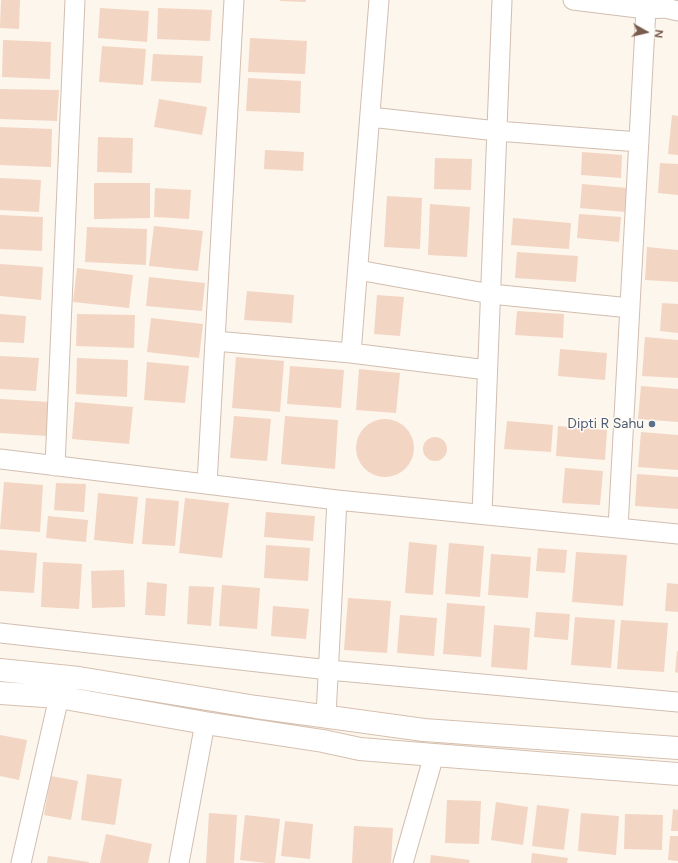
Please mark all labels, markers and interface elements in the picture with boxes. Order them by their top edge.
north arrow [626,12,666,52]
text: N [651,29,665,39]
place label: Dipti R Sahu [567,416,644,432]
marker: Dipti R Sahu [647,419,657,429]

